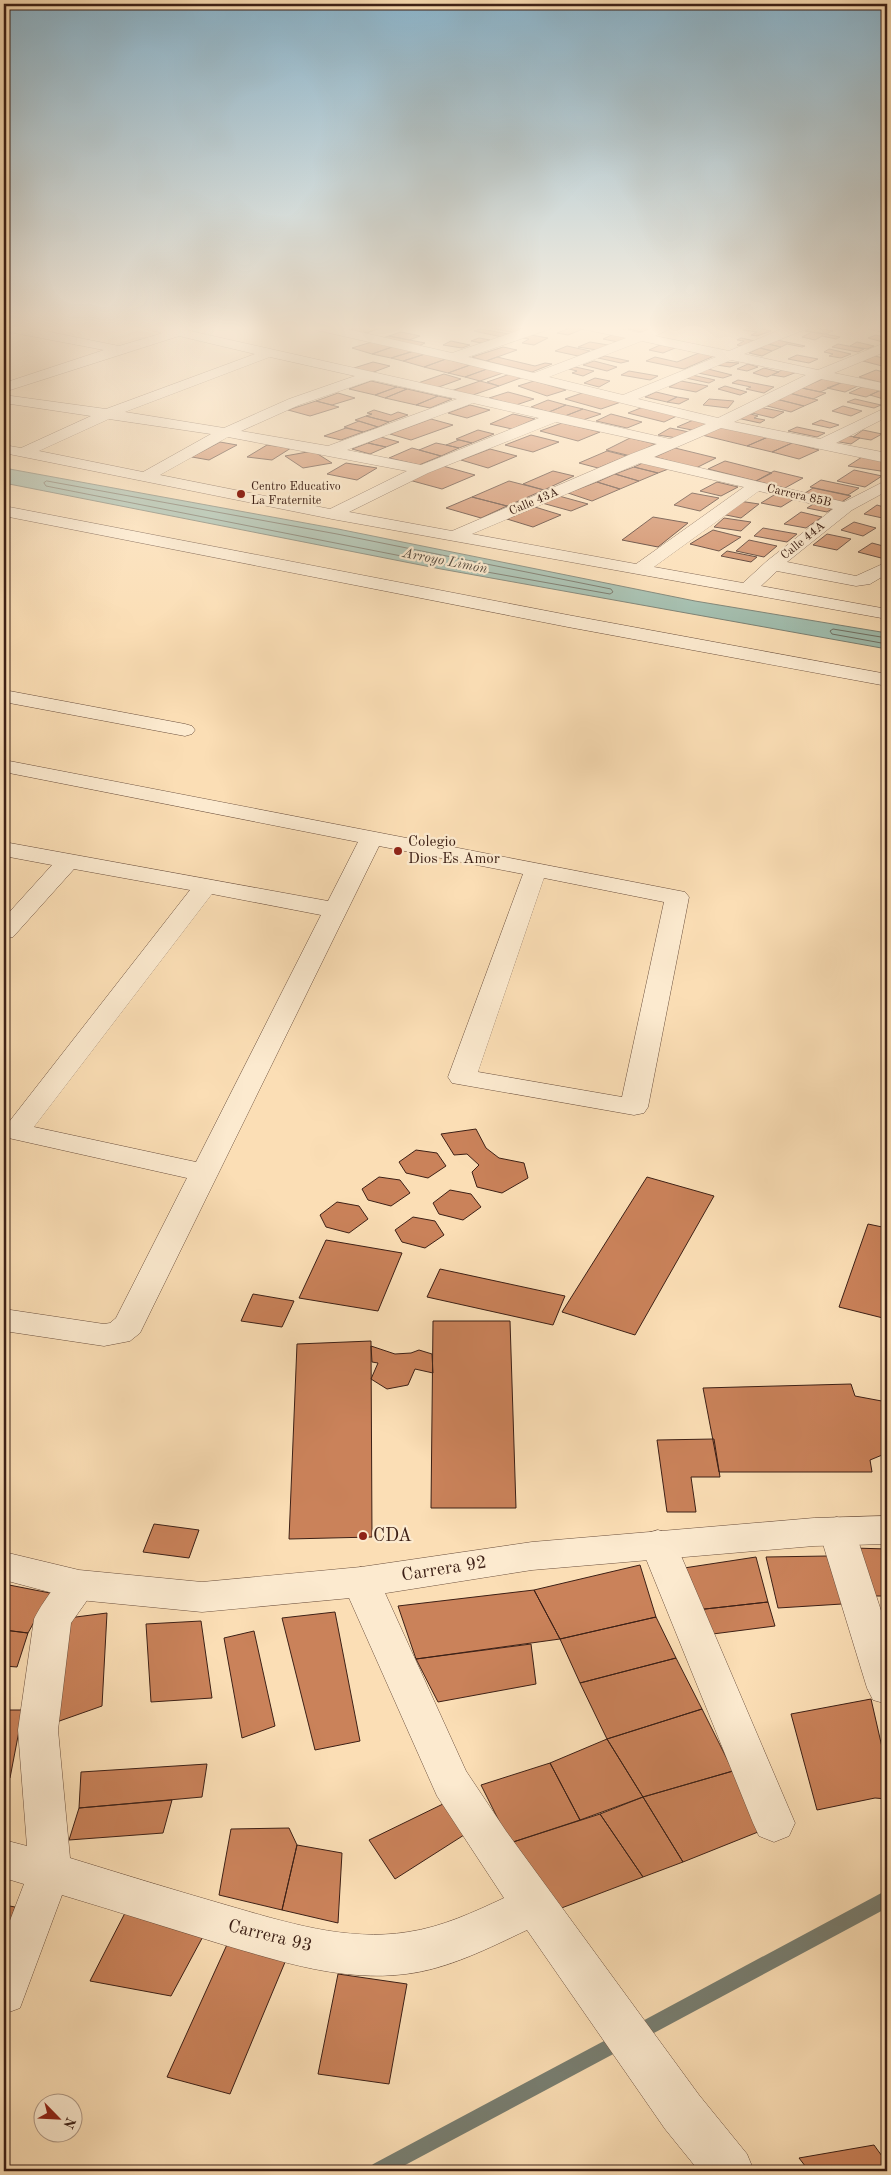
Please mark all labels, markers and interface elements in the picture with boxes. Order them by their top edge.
place label: Centro Educativo La Fraternite [251,481,341,507]
street label: Carrera 85B [766,482,833,509]
street label: Calle 43A [508,486,560,518]
marker: Centro Educativo La Fraternite [235,488,247,500]
street label: Calle 44A [779,520,827,562]
water label: Arroyo Limón [400,546,489,577]
place label: Colegio Dios Es Amor [408,835,500,867]
marker: Colegio Dios Es Amor [392,845,404,857]
place label: CDA [373,1527,412,1545]
marker: CDA [357,1530,369,1542]
street label: Carrera 92 [400,1553,488,1585]
street label: Carrera 93 [226,1917,314,1955]
north arrow [32,2092,82,2142]
text: N [60,2115,78,2131]

